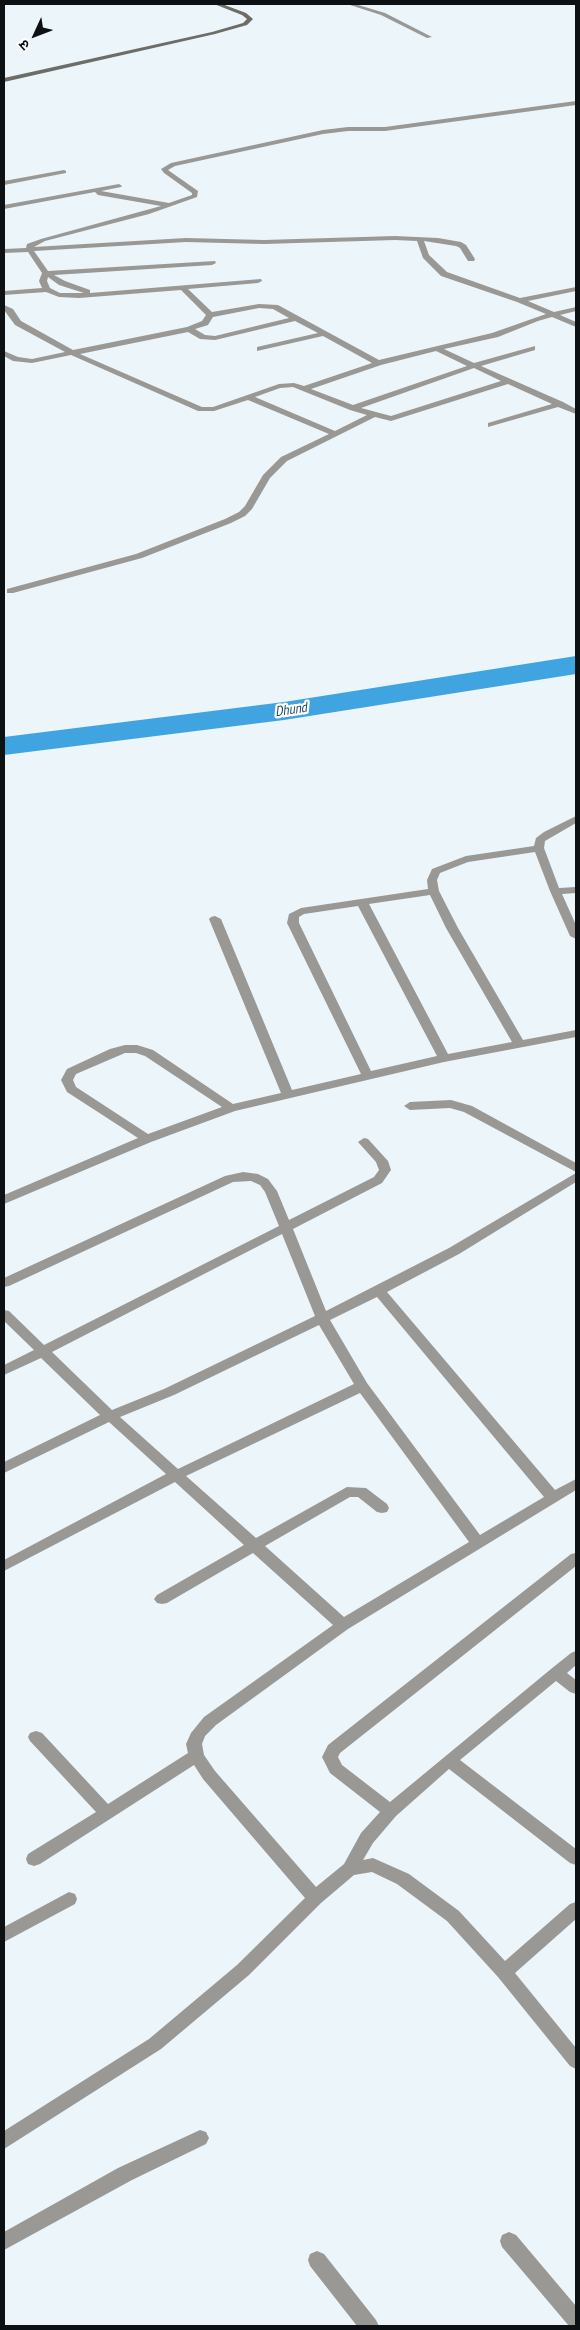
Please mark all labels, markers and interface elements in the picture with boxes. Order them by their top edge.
north arrow [10,10,60,60]
text: उ [15,36,33,54]
water label: Dhund [274,699,308,721]

